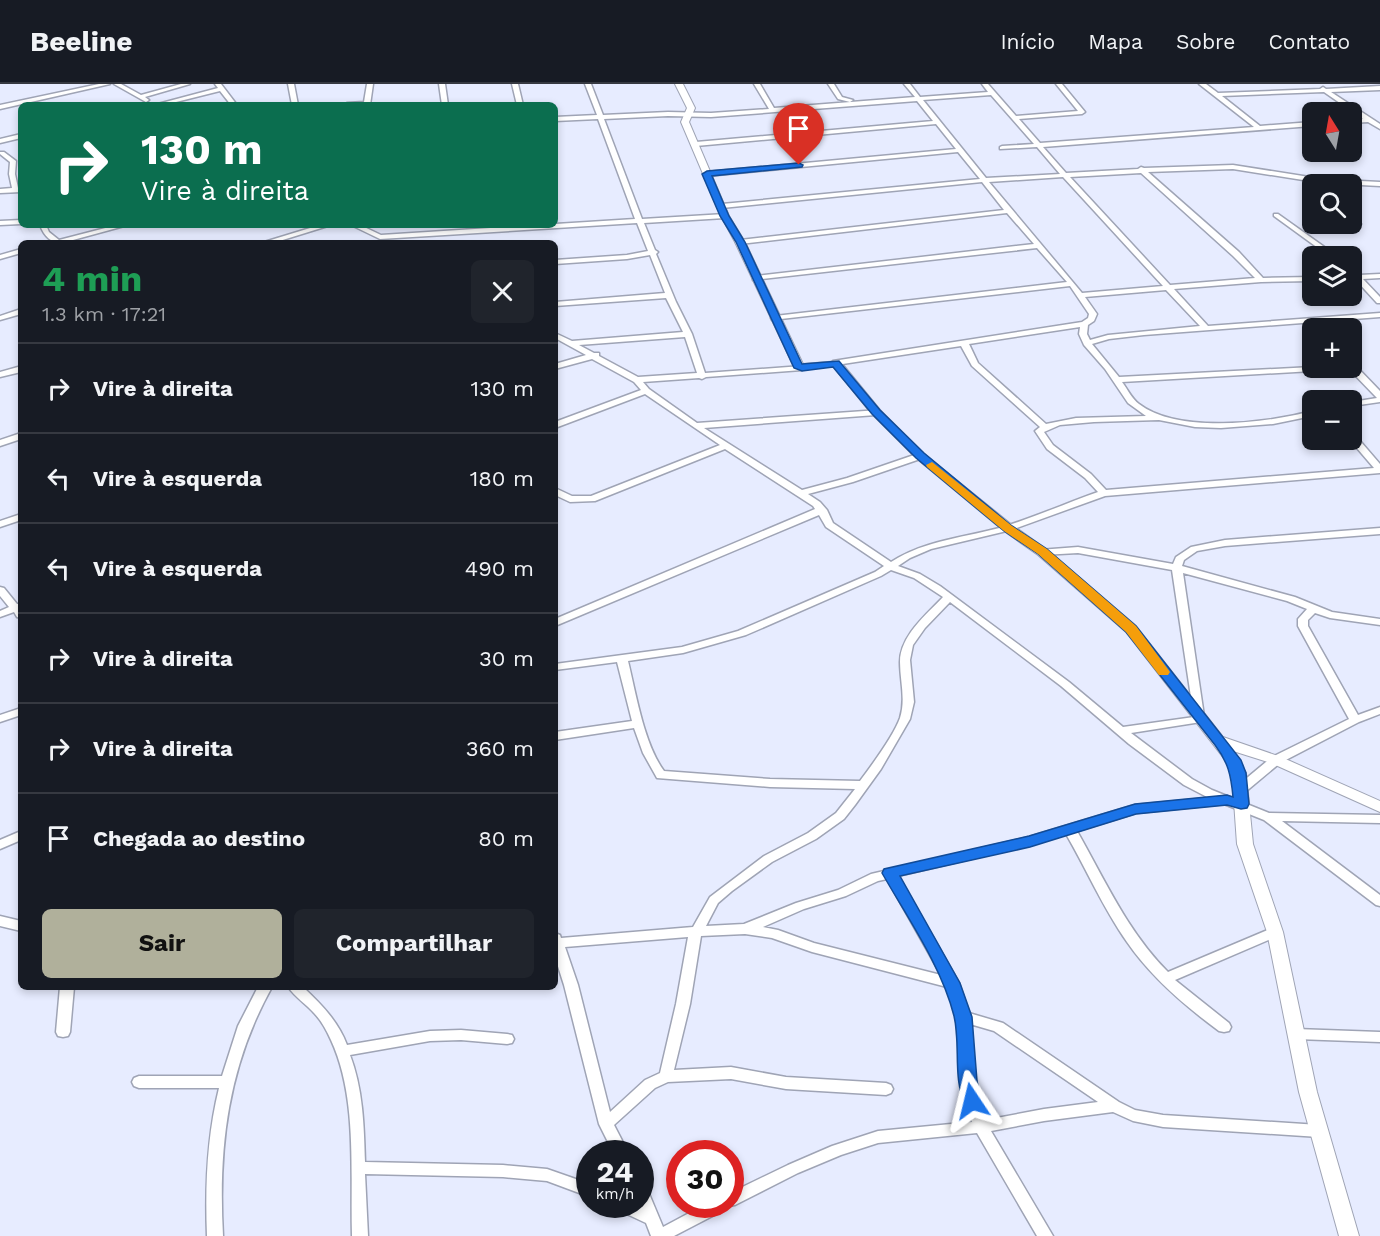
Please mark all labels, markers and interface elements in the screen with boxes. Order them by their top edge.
text: Beeline [30,25,132,58]
text: Início [1000,29,1055,54]
text: Mapa [1088,29,1143,54]
text: Sobre [1176,29,1235,54]
text: Contato [1268,29,1350,54]
north arrow [1302,102,1362,162]
map controls [1302,102,1362,450]
pin [773,103,824,165]
icon: arrive [782,112,815,145]
text: 130 m [141,125,263,174]
icon: right [42,126,120,204]
button: search [1302,174,1362,234]
text: Vire à direita [141,175,309,207]
button: layers [1302,246,1362,306]
text: 4 min [42,258,142,300]
button: close [471,260,534,323]
text: 1.3 km · 17:21 [42,302,166,326]
button: + [1302,318,1362,378]
icon: right [42,372,75,405]
text: Vire à direita [93,376,233,401]
text: 130 m [470,376,534,401]
button: − [1302,390,1362,450]
icon: left [42,462,75,495]
text: Vire à esquerda [93,466,262,491]
text: 180 m [470,466,534,491]
icon: left [42,552,75,585]
text: Vire à esquerda [93,556,262,581]
text: 490 m [465,556,534,581]
icon: right [42,642,75,675]
text: Vire à direita [93,646,233,671]
text: 30 m [479,646,534,671]
icon: right [42,732,75,765]
text: Vire à direita [93,736,233,761]
text: 360 m [466,736,534,761]
icon: arrive [42,822,75,855]
text: Chegada ao destino [93,826,305,851]
text: 80 m [478,826,534,851]
button: Sair [42,909,282,978]
button: Compartilhar [294,909,534,978]
position arrow [940,1069,1004,1133]
speed limit sign: 30 [666,1140,744,1218]
text: 24 [597,1154,633,1189]
text: km/h [596,1185,634,1203]

